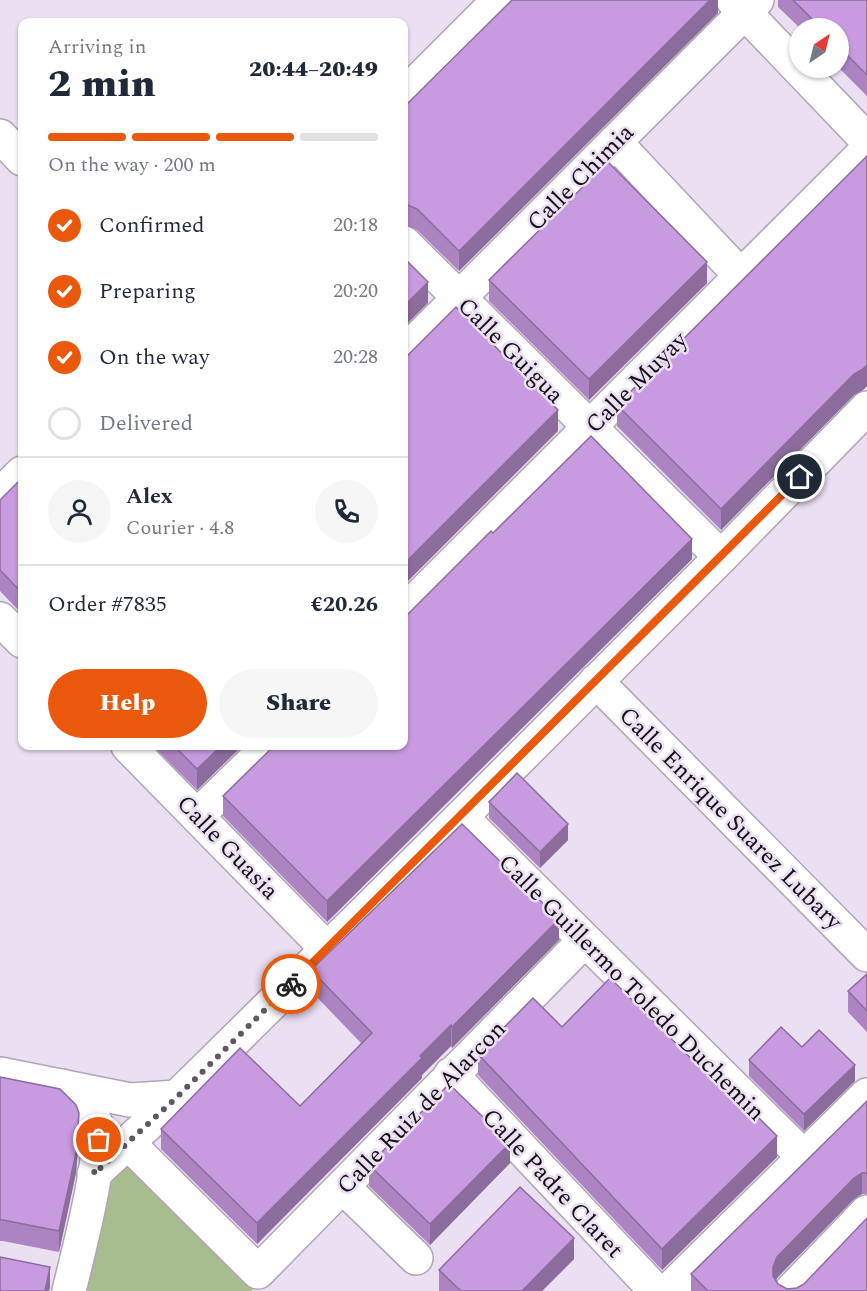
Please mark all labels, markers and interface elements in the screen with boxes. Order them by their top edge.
north arrow [789,18,849,78]
map controls [789,18,849,78]
text: Arriving in [48,32,146,62]
text: 20:44–20:49 [249,53,378,86]
text: 2 min [48,55,156,114]
street label: Calle Chimia [519,116,643,240]
text: On the way · 200 m [48,150,216,180]
icon: check [48,209,81,242]
text: Confirmed [99,209,205,242]
text: 20:18 [333,210,378,240]
icon: check [48,275,81,308]
text: Preparing [99,275,196,308]
text: 20:20 [333,276,378,306]
street label: Calle Guigua [449,289,572,413]
street label: Calle Muyay [577,322,697,442]
icon: check [48,341,81,374]
text: On the way [99,341,210,374]
text: 20:28 [333,342,378,372]
text: Delivered [99,407,193,440]
pin [774,451,825,502]
icon: home [783,460,816,493]
button: person [48,480,111,543]
text: Alex [126,480,173,513]
button: phone [315,480,378,543]
text: Courier · 4.8 [126,513,234,543]
text: Order #7835 [48,588,167,621]
text: €20.26 [310,588,378,621]
button: Help [48,669,207,738]
button: Share [219,669,378,738]
street label: Calle Enrique Suarez Lubary [610,699,851,940]
street label: Calle Guasia [168,787,287,909]
street label: Calle Guillermo Toledo Duchemin [489,846,773,1130]
courier [261,954,321,1014]
icon: bike [275,968,308,1001]
street label: Calle Ruiz de Alarcon [329,1012,515,1203]
street label: Calle Padre Claret [473,1101,632,1267]
pin [73,1114,124,1165]
icon: bag [82,1123,115,1156]

